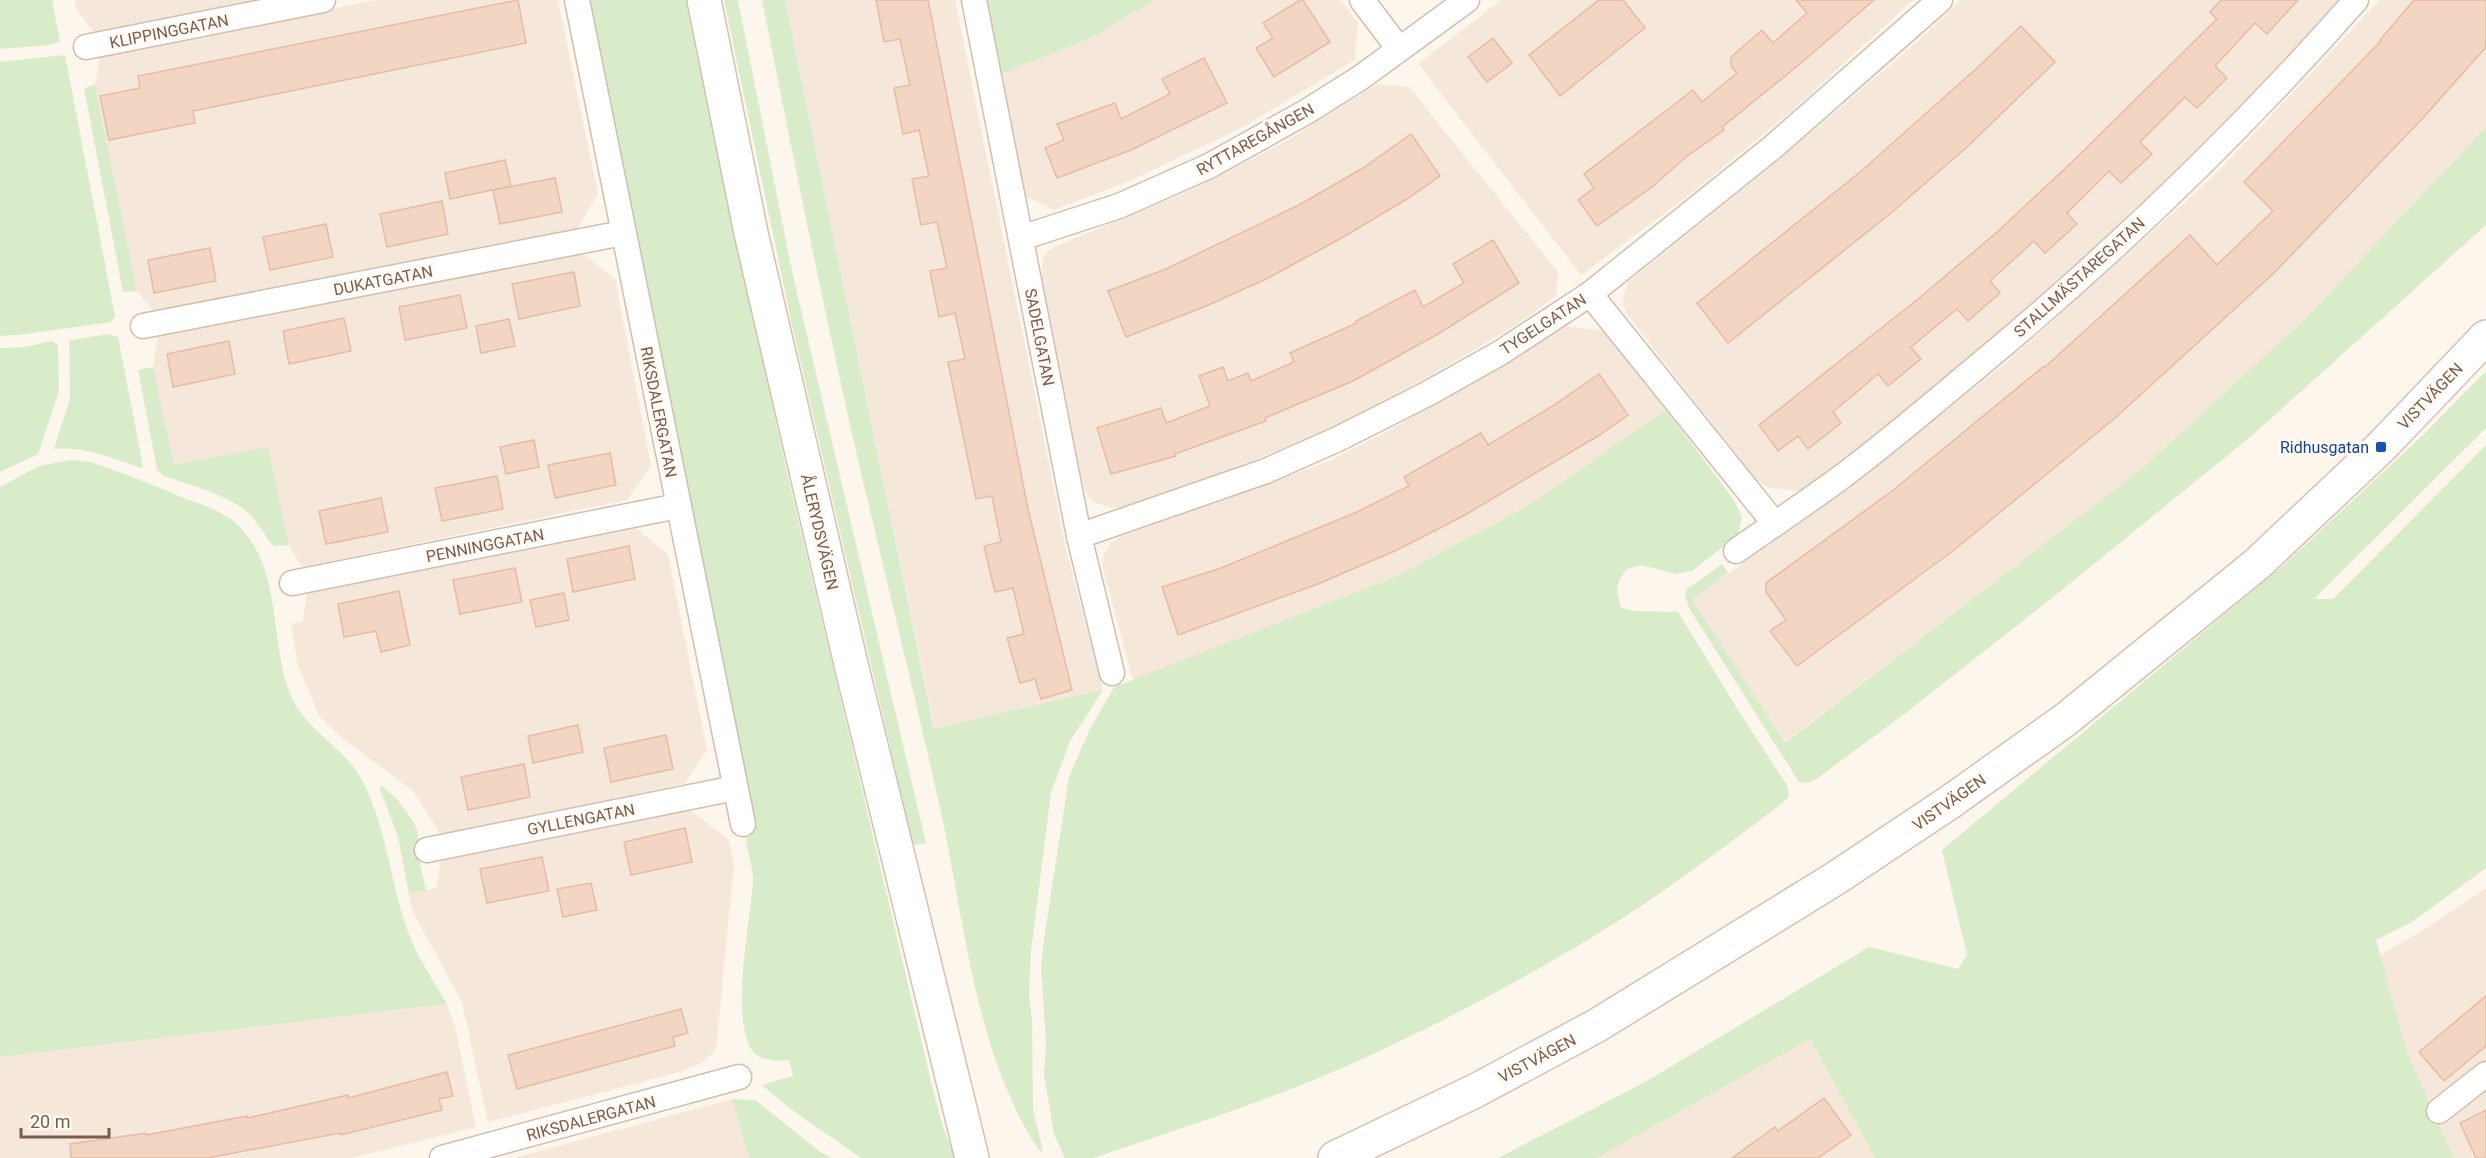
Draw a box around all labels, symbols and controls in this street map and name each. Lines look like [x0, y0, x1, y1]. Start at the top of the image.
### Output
street label: KLIPPINGGATAN [108, 11, 230, 52]
street label: RYTTAREGÅNGEN [1193, 98, 1317, 180]
street label: STALLMÄSTAREGATAN [2010, 214, 2149, 341]
street label: DUKATGATAN [332, 262, 434, 299]
street label: SADELGATAN [1021, 287, 1058, 387]
street label: TYGELGATAN [1497, 290, 1590, 359]
street label: RIKSDALERGATAN [636, 345, 681, 479]
street label: VISTVÄGEN [2394, 359, 2467, 434]
place label: Ridhusgatan [2280, 438, 2369, 457]
marker: Ridhusgatan [2374, 440, 2388, 454]
street label: ÅLERYDSVÄGEN [797, 472, 843, 592]
street label: PENNINGGATAN [424, 525, 546, 566]
street label: VISTVÄGEN [1909, 770, 1990, 835]
street label: GYLLENGATAN [526, 800, 637, 839]
street label: VISTVÄGEN [1495, 1030, 1579, 1087]
street label: RIKSDALERGATAN [524, 1092, 658, 1145]
scale bar [21, 1101, 110, 1139]
text: 20 m [30, 1111, 70, 1132]

